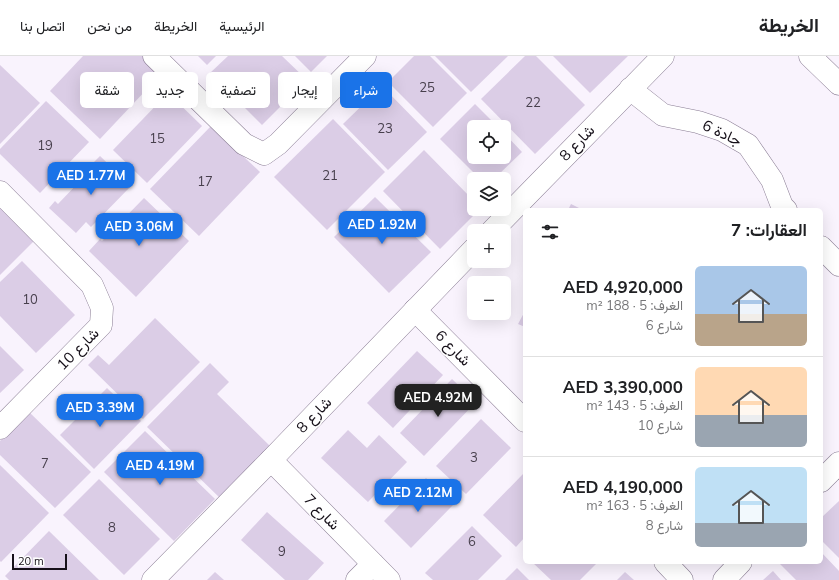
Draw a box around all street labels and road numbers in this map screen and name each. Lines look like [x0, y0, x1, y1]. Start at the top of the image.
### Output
street label: جادة 6 [700, 115, 745, 150]
street label: شارع 8 [555, 120, 600, 166]
street label: شارع 10 [53, 323, 104, 375]
street label: شارع 6 [430, 326, 475, 371]
street label: شارع 8 [292, 392, 337, 438]
street label: شارع 7 [299, 490, 344, 535]

